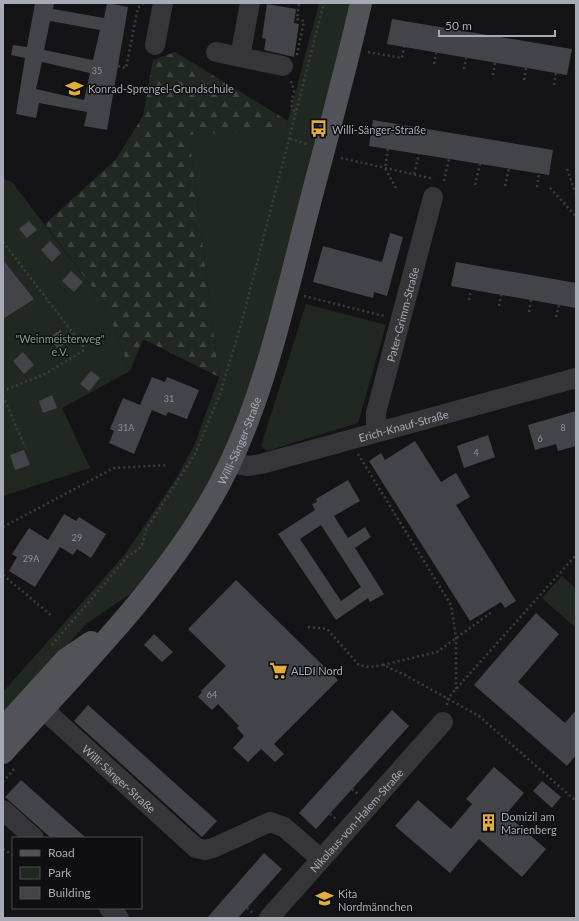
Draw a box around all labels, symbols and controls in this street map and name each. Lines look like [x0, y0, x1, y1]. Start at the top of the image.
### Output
scale bar [439, 12, 555, 38]
text: 50 m [445, 18, 472, 33]
house number: 35 [92, 65, 102, 76]
school or university icon: Konrad-Sprengel-Grundschule [65, 78, 85, 98]
place label: Konrad-Sprengel-Grundschule [88, 82, 234, 95]
bus stop icon: Willi-Sänger-Straße [309, 119, 329, 139]
place label: Willi-Sänger-Straße [332, 123, 426, 136]
street label: Pater-Grimm-Straße [383, 265, 421, 363]
park label: "Weinmeisterweg" e.V. [15, 332, 105, 358]
house number: 31 [164, 393, 174, 404]
street label: Willi-Sänger-Straße [214, 395, 263, 487]
street label: Erich-Knauf-Straße [357, 407, 450, 444]
house number: 31A [118, 422, 135, 433]
house number: 8 [560, 422, 566, 433]
house number: 6 [537, 433, 543, 444]
house number: 4 [473, 447, 479, 458]
house number: 29 [72, 532, 82, 543]
house number: 29A [23, 553, 40, 564]
supermarket icon: ALDI Nord [268, 660, 288, 680]
place label: ALDI Nord [291, 664, 343, 677]
house number: 64 [207, 689, 217, 700]
street label: Willi-Sänger-Straße [80, 742, 159, 815]
street label: Nikolaus-von-Halem-Straße [307, 765, 405, 875]
place label: Domizil am Marienberg [501, 810, 557, 836]
building icon: Domizil am Marienberg [478, 812, 498, 832]
legend [12, 837, 142, 909]
text: Road [48, 845, 75, 860]
text: Park [48, 865, 72, 880]
text: Building [48, 885, 91, 900]
place label: Kita Nordmännchen [338, 887, 413, 913]
school or university icon: Kita Nordmännchen [315, 889, 335, 909]

